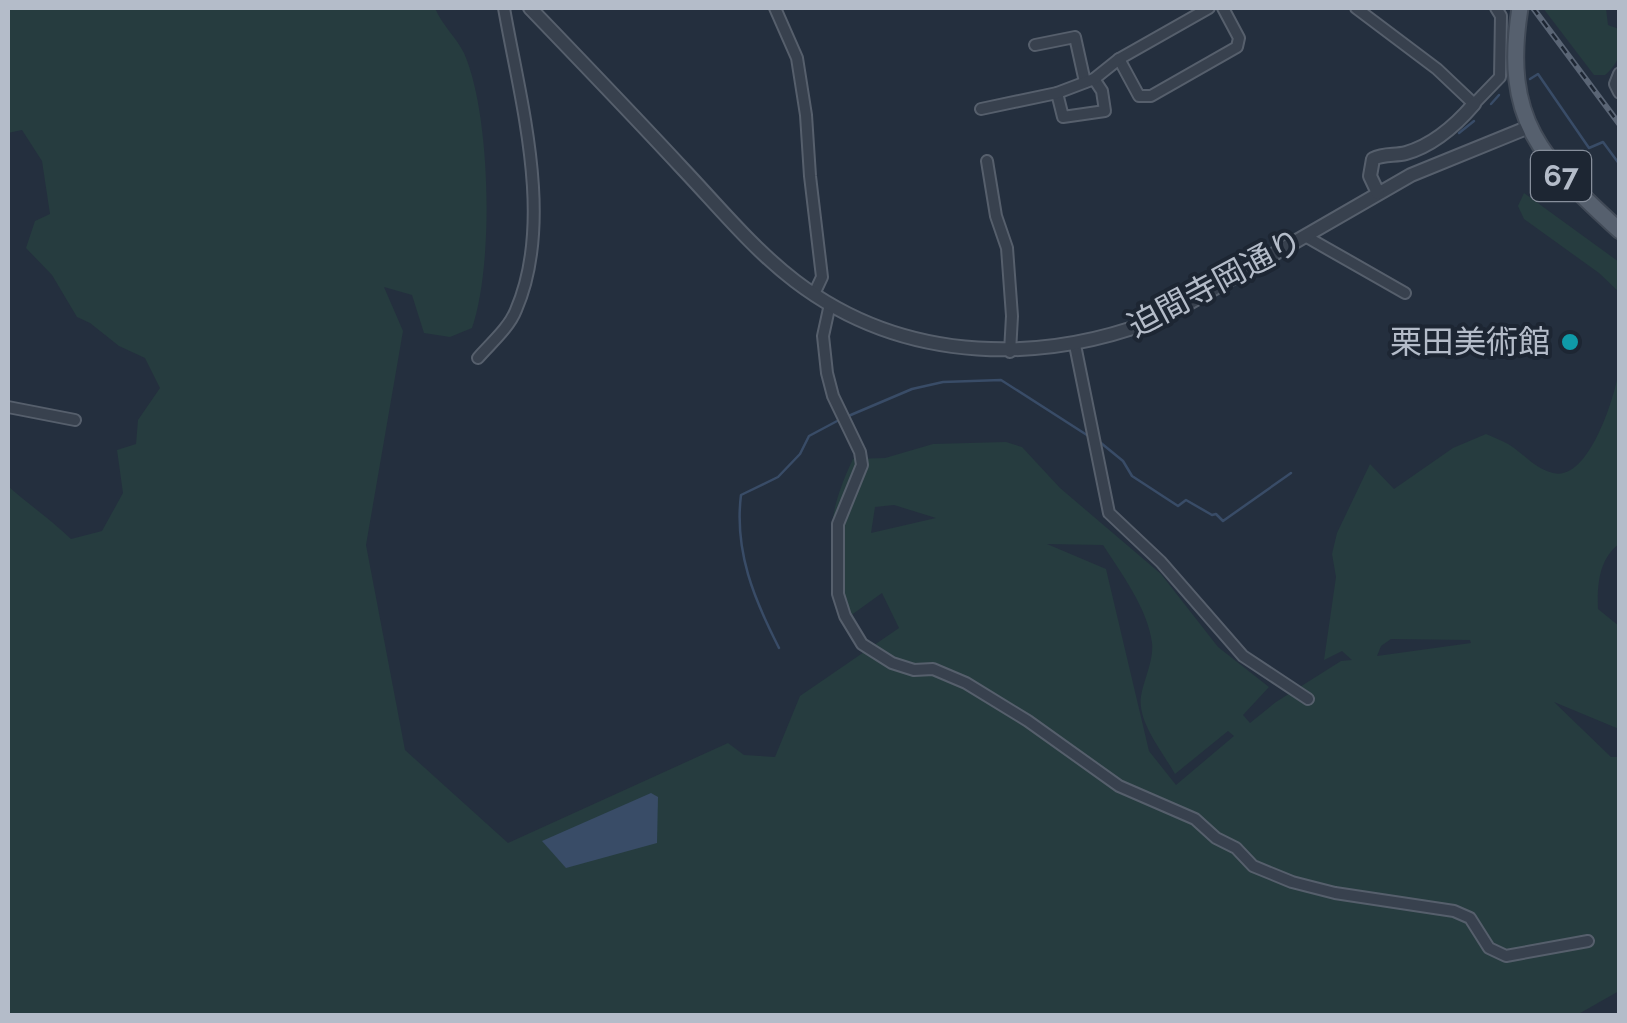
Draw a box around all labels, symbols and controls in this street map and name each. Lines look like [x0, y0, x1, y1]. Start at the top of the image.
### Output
road number: 67 [1531, 151, 1591, 201]
street label: 迫間寺岡通り [1121, 221, 1308, 344]
place label: 栗田美術館 [1390, 323, 1550, 360]
marker: 栗田美術館 [1559, 331, 1581, 353]

